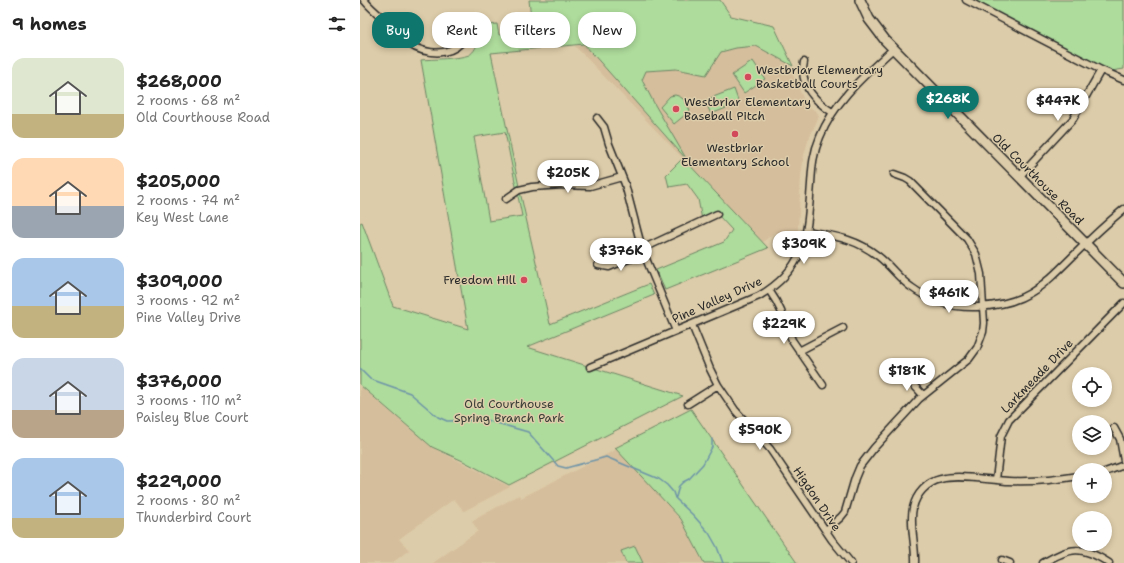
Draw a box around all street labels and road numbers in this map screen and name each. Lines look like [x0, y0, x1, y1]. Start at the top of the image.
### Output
street label: Old Courthouse Road [989, 130, 1088, 229]
street label: Pine Valley Drive [669, 273, 765, 327]
street label: Larkmeade Drive [997, 335, 1077, 417]
street label: Higdon Drive [789, 464, 845, 535]

